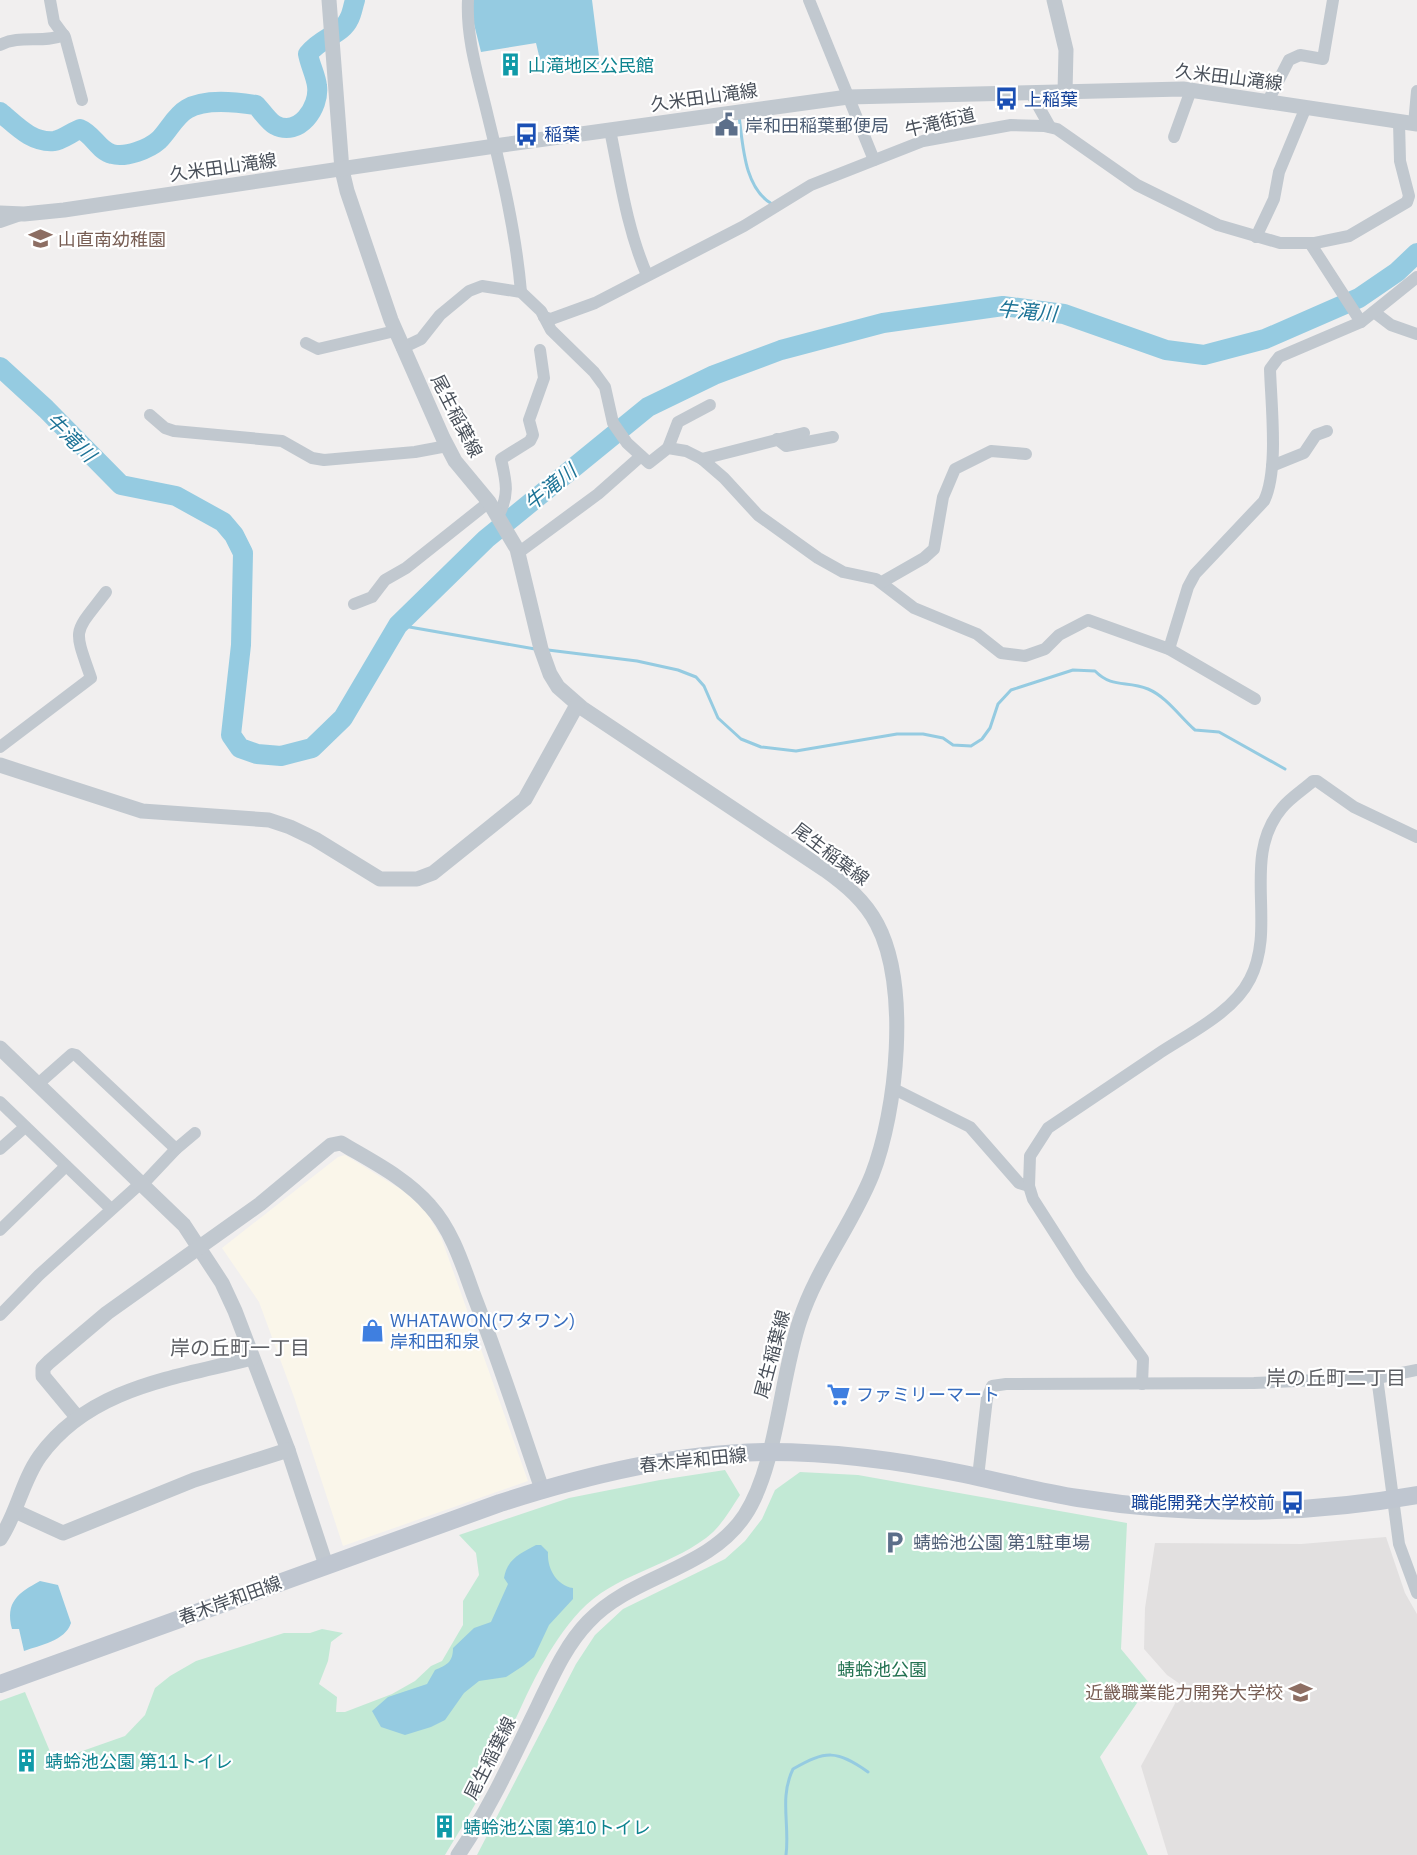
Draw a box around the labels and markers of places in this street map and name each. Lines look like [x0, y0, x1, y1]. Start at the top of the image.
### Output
building icon: 山滝地区公民館 [497, 52, 523, 78]
place label: 山滝地区公民館 [528, 54, 654, 77]
bus stop icon: 上稲葉 [993, 86, 1019, 112]
place label: 上稲葉 [1024, 88, 1078, 111]
public building icon: 岸和田稲葉郵便局 [714, 112, 740, 138]
place label: 岸和田稲葉郵便局 [745, 114, 889, 137]
bus stop icon: 稲葉 [513, 121, 539, 147]
place label: 稲葉 [544, 123, 580, 146]
school or university icon: 山直南幼稚園 [27, 226, 53, 252]
place label: 山直南幼稚園 [58, 228, 166, 251]
place label: WHATAWON(ワタワン) 岸和田和泉 [390, 1309, 575, 1353]
shop icon: WHATAWON(ワタワン) 岸和田和泉 [359, 1317, 385, 1343]
supermarket icon: ファミリーマート [825, 1381, 851, 1407]
place label: ファミリーマート [856, 1383, 1000, 1406]
bus stop icon: 職能開発大学校前 [1280, 1489, 1306, 1515]
place label: 職能開発大学校前 [1131, 1491, 1275, 1514]
parking icon: 蜻蛉池公園 第1駐車場 [882, 1529, 908, 1555]
place label: 蜻蛉池公園 第1駐車場 [913, 1531, 1090, 1554]
school or university icon: 近畿職業能力開発大学校 [1288, 1679, 1314, 1705]
place label: 近畿職業能力開発大学校 [1085, 1681, 1283, 1704]
building icon: 蜻蛉池公園 第11トイレ [14, 1748, 40, 1774]
place label: 蜻蛉池公園 第11トイレ [45, 1750, 233, 1773]
building icon: 蜻蛉池公園 第10トイレ [432, 1814, 458, 1840]
place label: 蜻蛉池公園 第10トイレ [463, 1816, 651, 1839]

